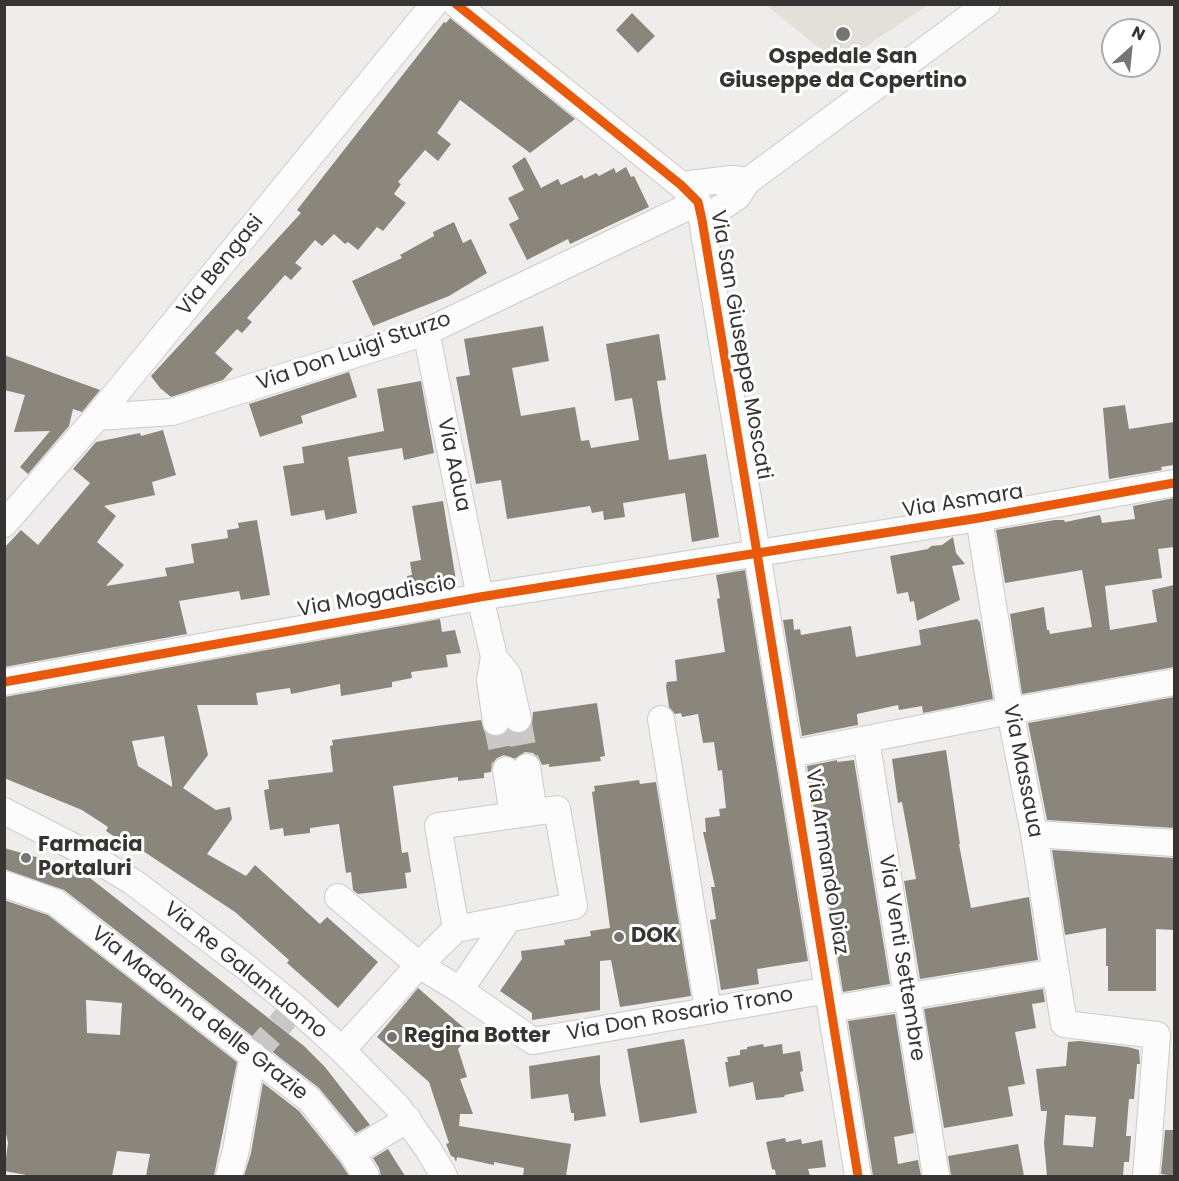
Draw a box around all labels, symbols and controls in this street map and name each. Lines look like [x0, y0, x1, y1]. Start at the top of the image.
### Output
north arrow [1101, 18, 1161, 78]
text: N [1128, 20, 1149, 46]
marker: Ospedale San Giuseppe da Copertino [834, 25, 852, 43]
place label: Ospedale San Giuseppe da Copertino [719, 45, 967, 95]
street label: Via San Giuseppe Moscati [704, 208, 776, 482]
street label: Via Bengasi [172, 210, 270, 322]
street label: Via Don Luigi Sturzo [254, 307, 454, 397]
street label: Via Adua [431, 416, 475, 514]
street label: Via Asmara [901, 480, 1025, 524]
street label: Via Mogadiscio [296, 571, 458, 623]
street label: Via Massaua [997, 702, 1047, 840]
street label: Via Armando Diaz [799, 767, 853, 957]
place label: Farmacia Portaluri [38, 833, 142, 883]
marker: Farmacia Portaluri [19, 851, 33, 865]
street label: Via Venti Settembre [872, 853, 930, 1063]
street label: Via Re Galantuomo [158, 897, 332, 1045]
street label: Via Madonna delle Grazie [86, 922, 312, 1106]
place label: DOK [631, 924, 677, 950]
marker: DOK [612, 930, 626, 944]
street label: Via Don Rosario Trono [565, 983, 795, 1047]
place label: Regina Botter [404, 1024, 550, 1050]
marker: Regina Botter [385, 1030, 399, 1044]

